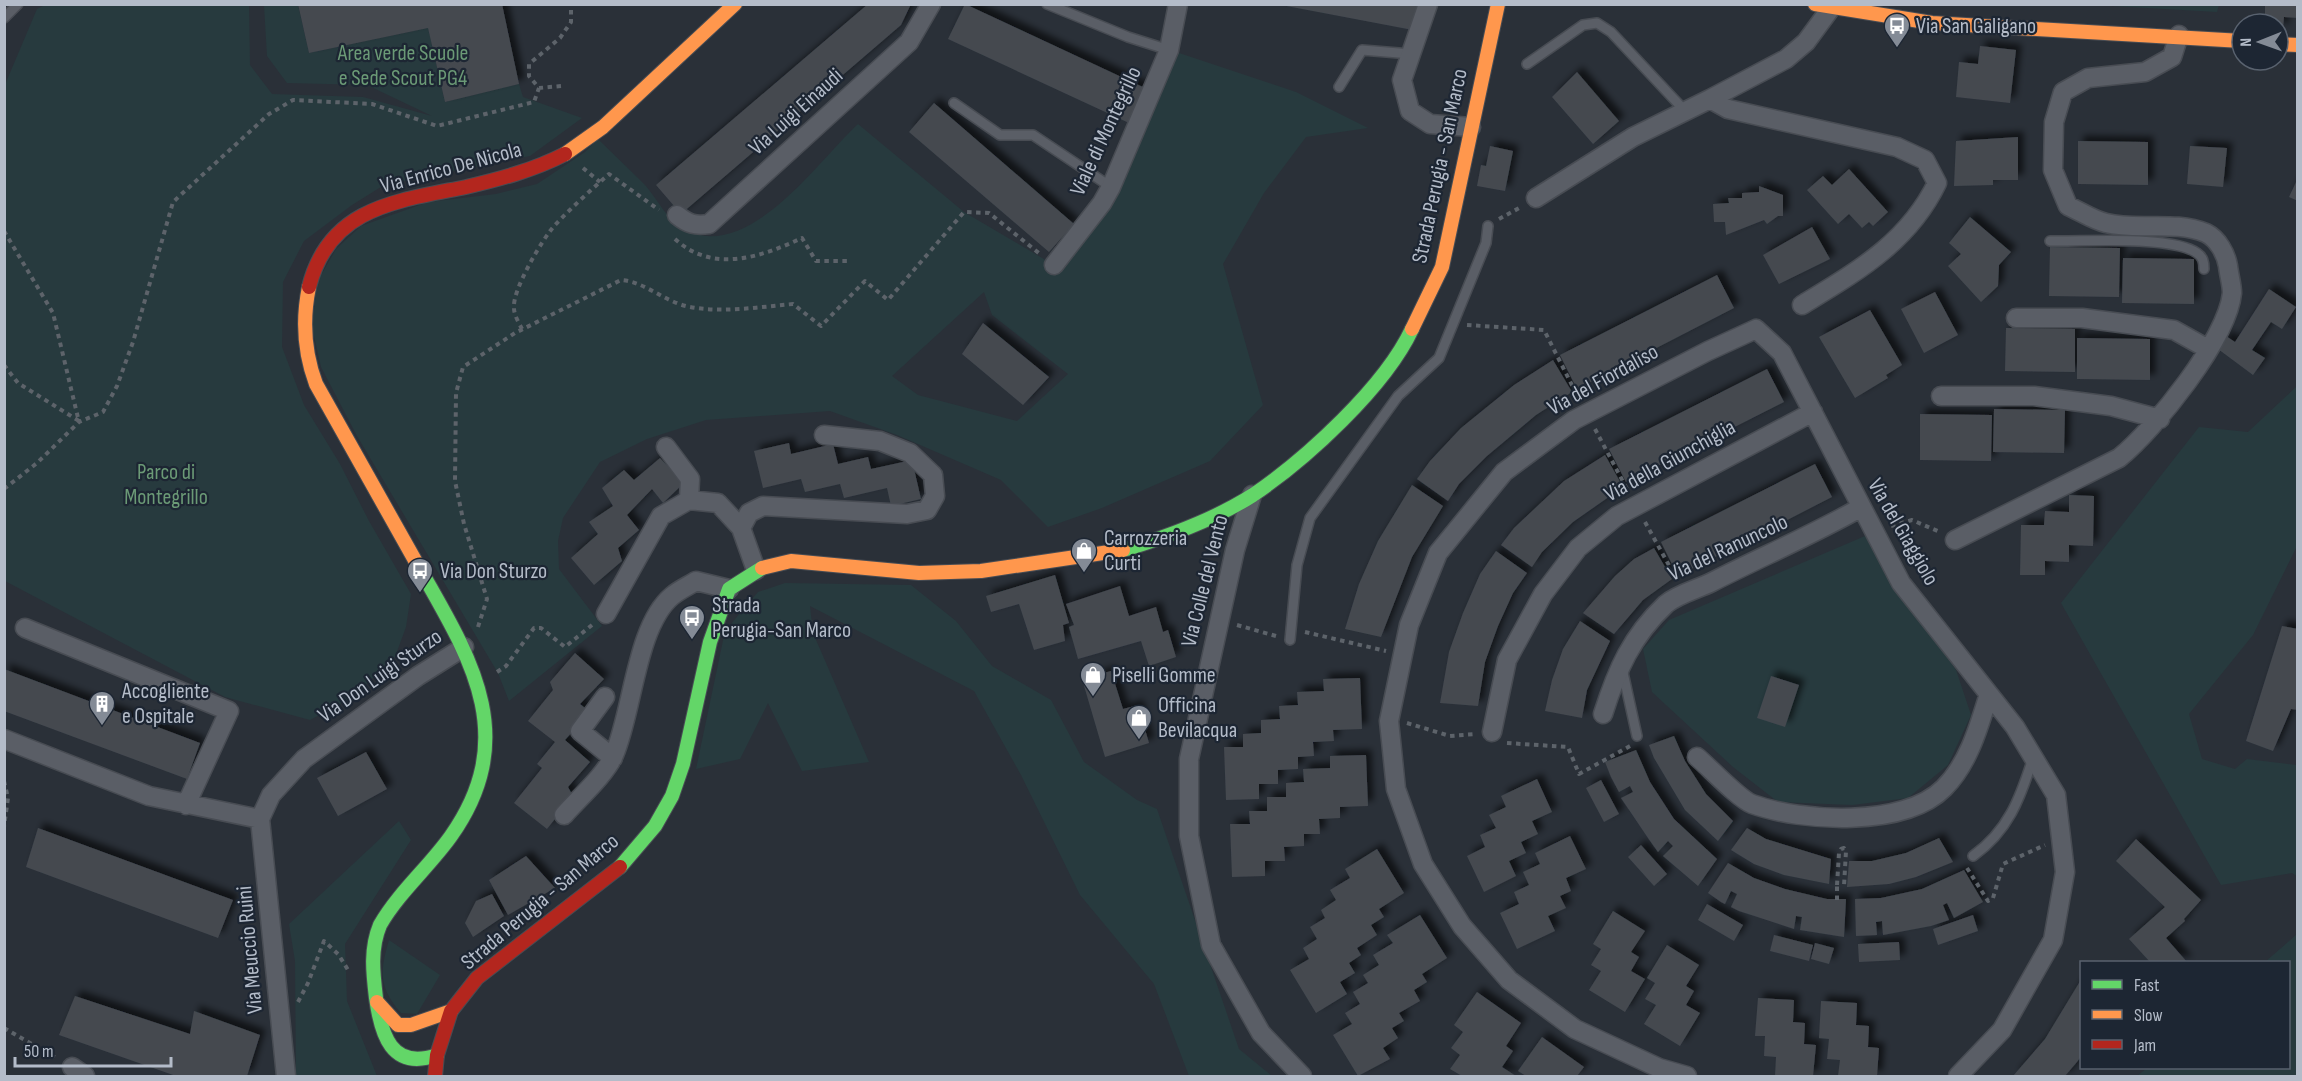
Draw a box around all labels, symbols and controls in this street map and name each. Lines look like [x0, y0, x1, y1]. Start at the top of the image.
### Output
bus stop icon: Via San Galigano [1882, 11, 1912, 49]
north arrow [2230, 12, 2290, 72]
place label: Via San Galigano [1916, 13, 2036, 40]
text: N [2237, 38, 2256, 47]
park label: Area verde Scuole e Sede Scout PG4 [337, 40, 468, 92]
street label: Viale di Montegrillo [1064, 62, 1148, 200]
street label: Via Luigi Einaudi [743, 63, 849, 161]
street label: Strada Perugia - San Marco [1406, 66, 1474, 266]
street label: Via Enrico De Nicola [377, 136, 525, 200]
street label: Via del Fiordaliso [1543, 338, 1663, 422]
street label: Via della Giunchiglia [1600, 414, 1740, 508]
park label: Parco di Montegrillo [124, 459, 208, 511]
street label: Via del Giaggiolo [1862, 474, 1944, 590]
street label: Via del Ranuncolo [1664, 509, 1792, 587]
street label: Via Colle del Vento [1176, 512, 1234, 650]
place label: Carrozzeria Curti [1104, 525, 1187, 577]
shop icon: Carrozzeria Curti [1069, 536, 1099, 574]
bus stop icon: Via Don Sturzo [405, 556, 435, 594]
place label: Via Don Sturzo [440, 558, 547, 585]
place label: Strada Perugia-San Marco [712, 592, 851, 644]
bus stop icon: Strada Perugia-San Marco [677, 603, 707, 641]
street label: Via Don Luigi Sturzo [313, 623, 447, 729]
shop icon: Piselli Gomme [1078, 660, 1108, 698]
place label: Piselli Gomme [1112, 662, 1216, 689]
place label: Accogliente e Ospitale [121, 678, 209, 730]
building icon: Accogliente e Ospitale [87, 689, 117, 727]
place label: Officina Bevilacqua [1158, 692, 1237, 744]
shop icon: Officina Bevilacqua [1124, 703, 1154, 741]
street label: Strada Perugia - San Marco [456, 828, 624, 976]
street label: Via Meuccio Ruini [231, 885, 269, 1015]
legend [2080, 961, 2290, 1069]
text: Fast [2134, 975, 2160, 996]
text: Slow [2134, 1005, 2163, 1026]
scale bar [15, 1030, 171, 1068]
text: Jam [2133, 1035, 2156, 1056]
text: 50 m [24, 1041, 54, 1062]

